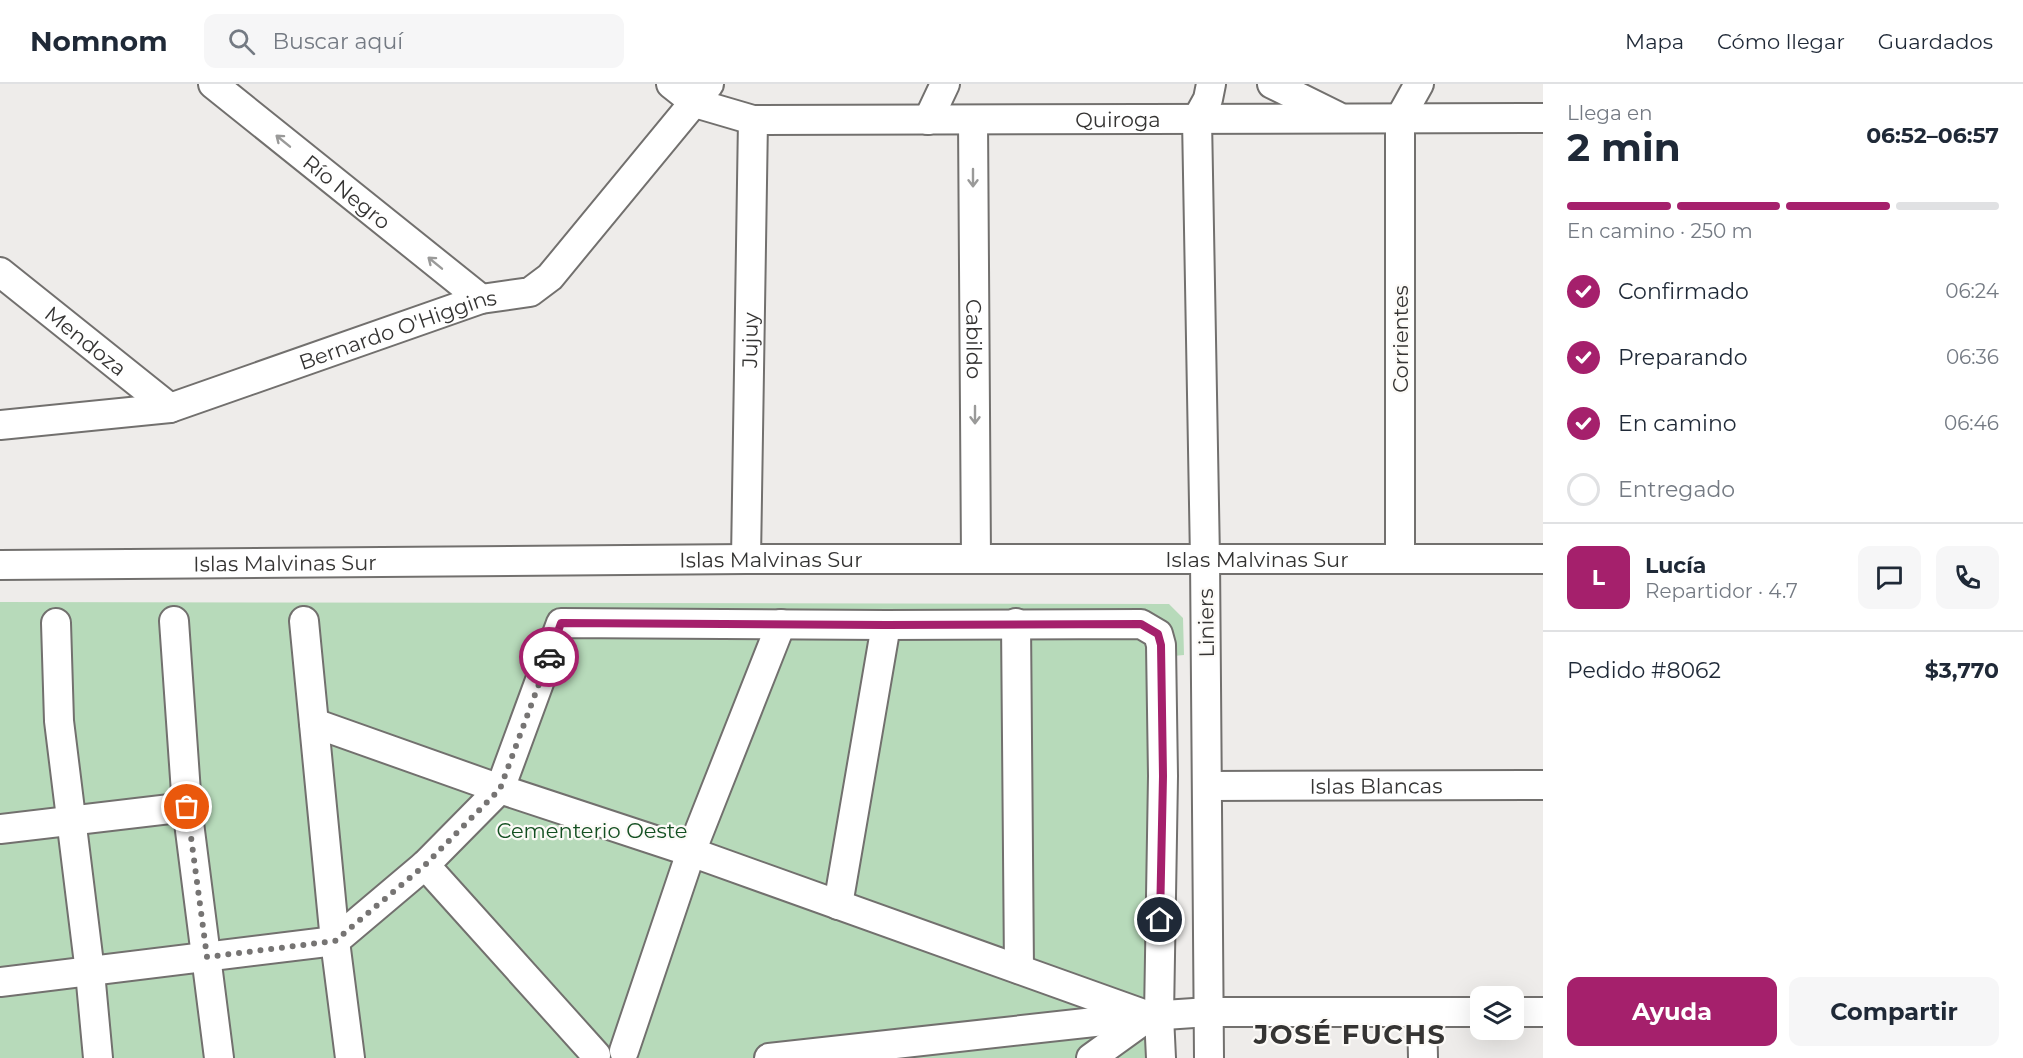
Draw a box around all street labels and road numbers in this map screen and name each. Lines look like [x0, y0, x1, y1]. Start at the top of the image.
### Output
street label: Quiroga [1075, 106, 1161, 132]
street label: Río Negro [298, 149, 396, 234]
street label: Bernardo O'Higgins [295, 284, 498, 374]
street label: Corrientes [1388, 285, 1413, 393]
street label: Cabildo [962, 299, 987, 379]
street label: Mendoza [40, 301, 132, 381]
street label: Jujuy [737, 311, 762, 369]
street label: Islas Malvinas Sur [679, 546, 863, 572]
street label: Islas Malvinas Sur [1165, 547, 1349, 572]
street label: Islas Malvinas Sur [193, 549, 377, 576]
street label: Liniers [1193, 588, 1219, 658]
street label: Islas Blancas [1309, 773, 1443, 798]

